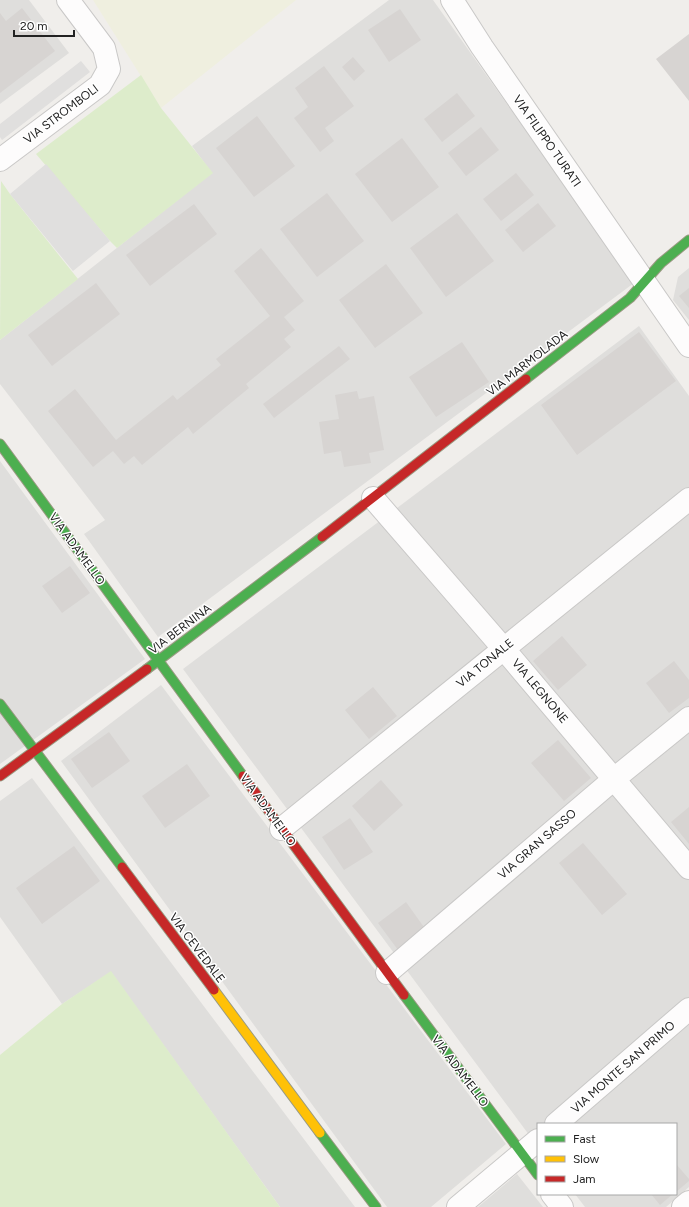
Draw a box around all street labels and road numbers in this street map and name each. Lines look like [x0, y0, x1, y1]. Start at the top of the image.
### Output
street label: VIA STROMBOLI [21, 81, 101, 147]
street label: VIA FILIPPO TURATI [510, 93, 584, 189]
street label: VIA MARMOLADA [484, 327, 570, 399]
street label: VIA ADAMELLO [46, 510, 108, 588]
street label: VIA BERNINA [146, 601, 214, 657]
street label: VIA TONALE [454, 636, 516, 690]
street label: VIA LEGNONE [509, 656, 571, 726]
street label: VIA ADAMELLO [237, 771, 299, 849]
street label: VIA GRAN SASSO [495, 806, 579, 882]
street label: VIA CEVEDALE [166, 910, 228, 986]
street label: VIA MONTE SAN PRIMO [568, 1018, 678, 1116]
street label: VIA ADAMELLO [429, 1032, 491, 1110]

